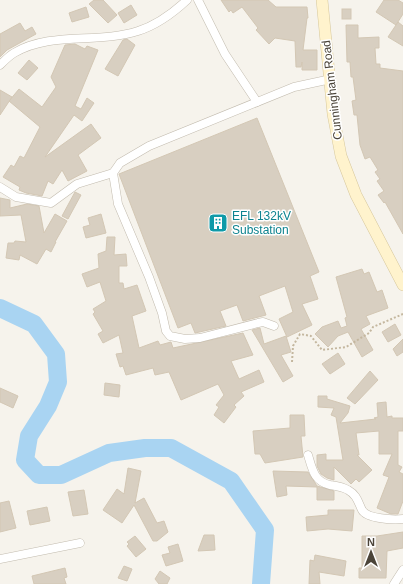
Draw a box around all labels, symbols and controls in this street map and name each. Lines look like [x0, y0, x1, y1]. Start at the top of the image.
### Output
street label: Cunningham Road [319, 39, 345, 141]
place label: EFL 132kV Substation [232, 209, 291, 237]
building icon: EFL 132kV Substation [207, 212, 229, 234]
north arrow [351, 532, 391, 572]
text: N [367, 536, 375, 548]

